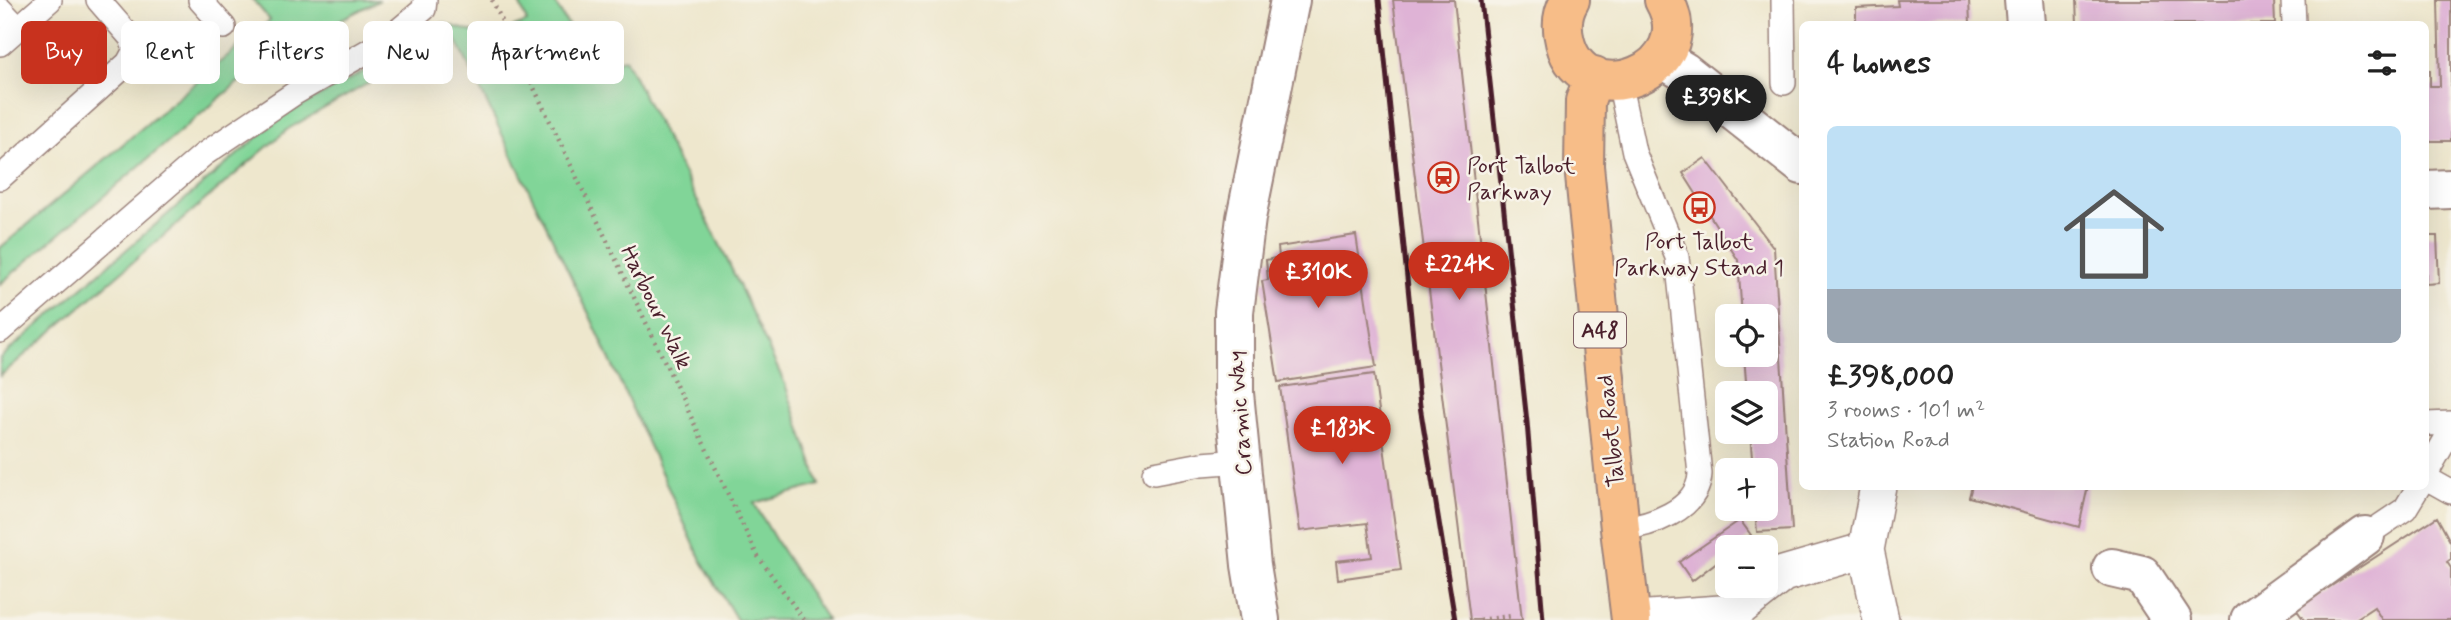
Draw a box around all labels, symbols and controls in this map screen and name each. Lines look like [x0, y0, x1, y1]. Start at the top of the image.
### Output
chip: Buy [21, 21, 107, 84]
chip: Rent [121, 21, 220, 84]
chip: Filters [234, 21, 349, 84]
chip: New [363, 21, 453, 84]
chip: Apartment [467, 21, 624, 84]
text: 4 homes [1827, 44, 1931, 83]
icon: filters [2363, 44, 2401, 82]
pin: £398K [1667, 76, 1765, 135]
text: £398K [1682, 83, 1750, 113]
place label: Port Talbot Parkway [1467, 152, 1576, 208]
station icon: Port Talbot Parkway [1427, 161, 1461, 195]
icon: home [2051, 171, 2177, 297]
bus stop icon: Port Talbot Parkway Stand 1 [1682, 190, 1716, 224]
place label: Port Talbot Parkway Stand 1 [1614, 228, 1784, 284]
street label: Harbour Walk [612, 241, 698, 375]
pin: £224K [1410, 243, 1508, 302]
pin: £310K [1269, 250, 1367, 310]
text: £224K [1424, 250, 1494, 280]
text: £310K [1285, 258, 1351, 288]
map controls [1715, 304, 1778, 598]
button: locate [1715, 304, 1778, 367]
road number: A48 [1574, 312, 1626, 348]
street label: Cramic Way [1222, 349, 1260, 476]
text: £398,000 [1827, 357, 1954, 396]
street label: Talbot Road [1591, 373, 1633, 489]
button: layers [1715, 381, 1778, 444]
text: 3 rooms · 101 m² [1827, 396, 1985, 426]
pin: £183K [1293, 406, 1391, 466]
text: £183K [1310, 414, 1374, 444]
text: Station Road [1827, 426, 1950, 456]
button: + [1715, 458, 1778, 521]
button: − [1715, 535, 1778, 598]

